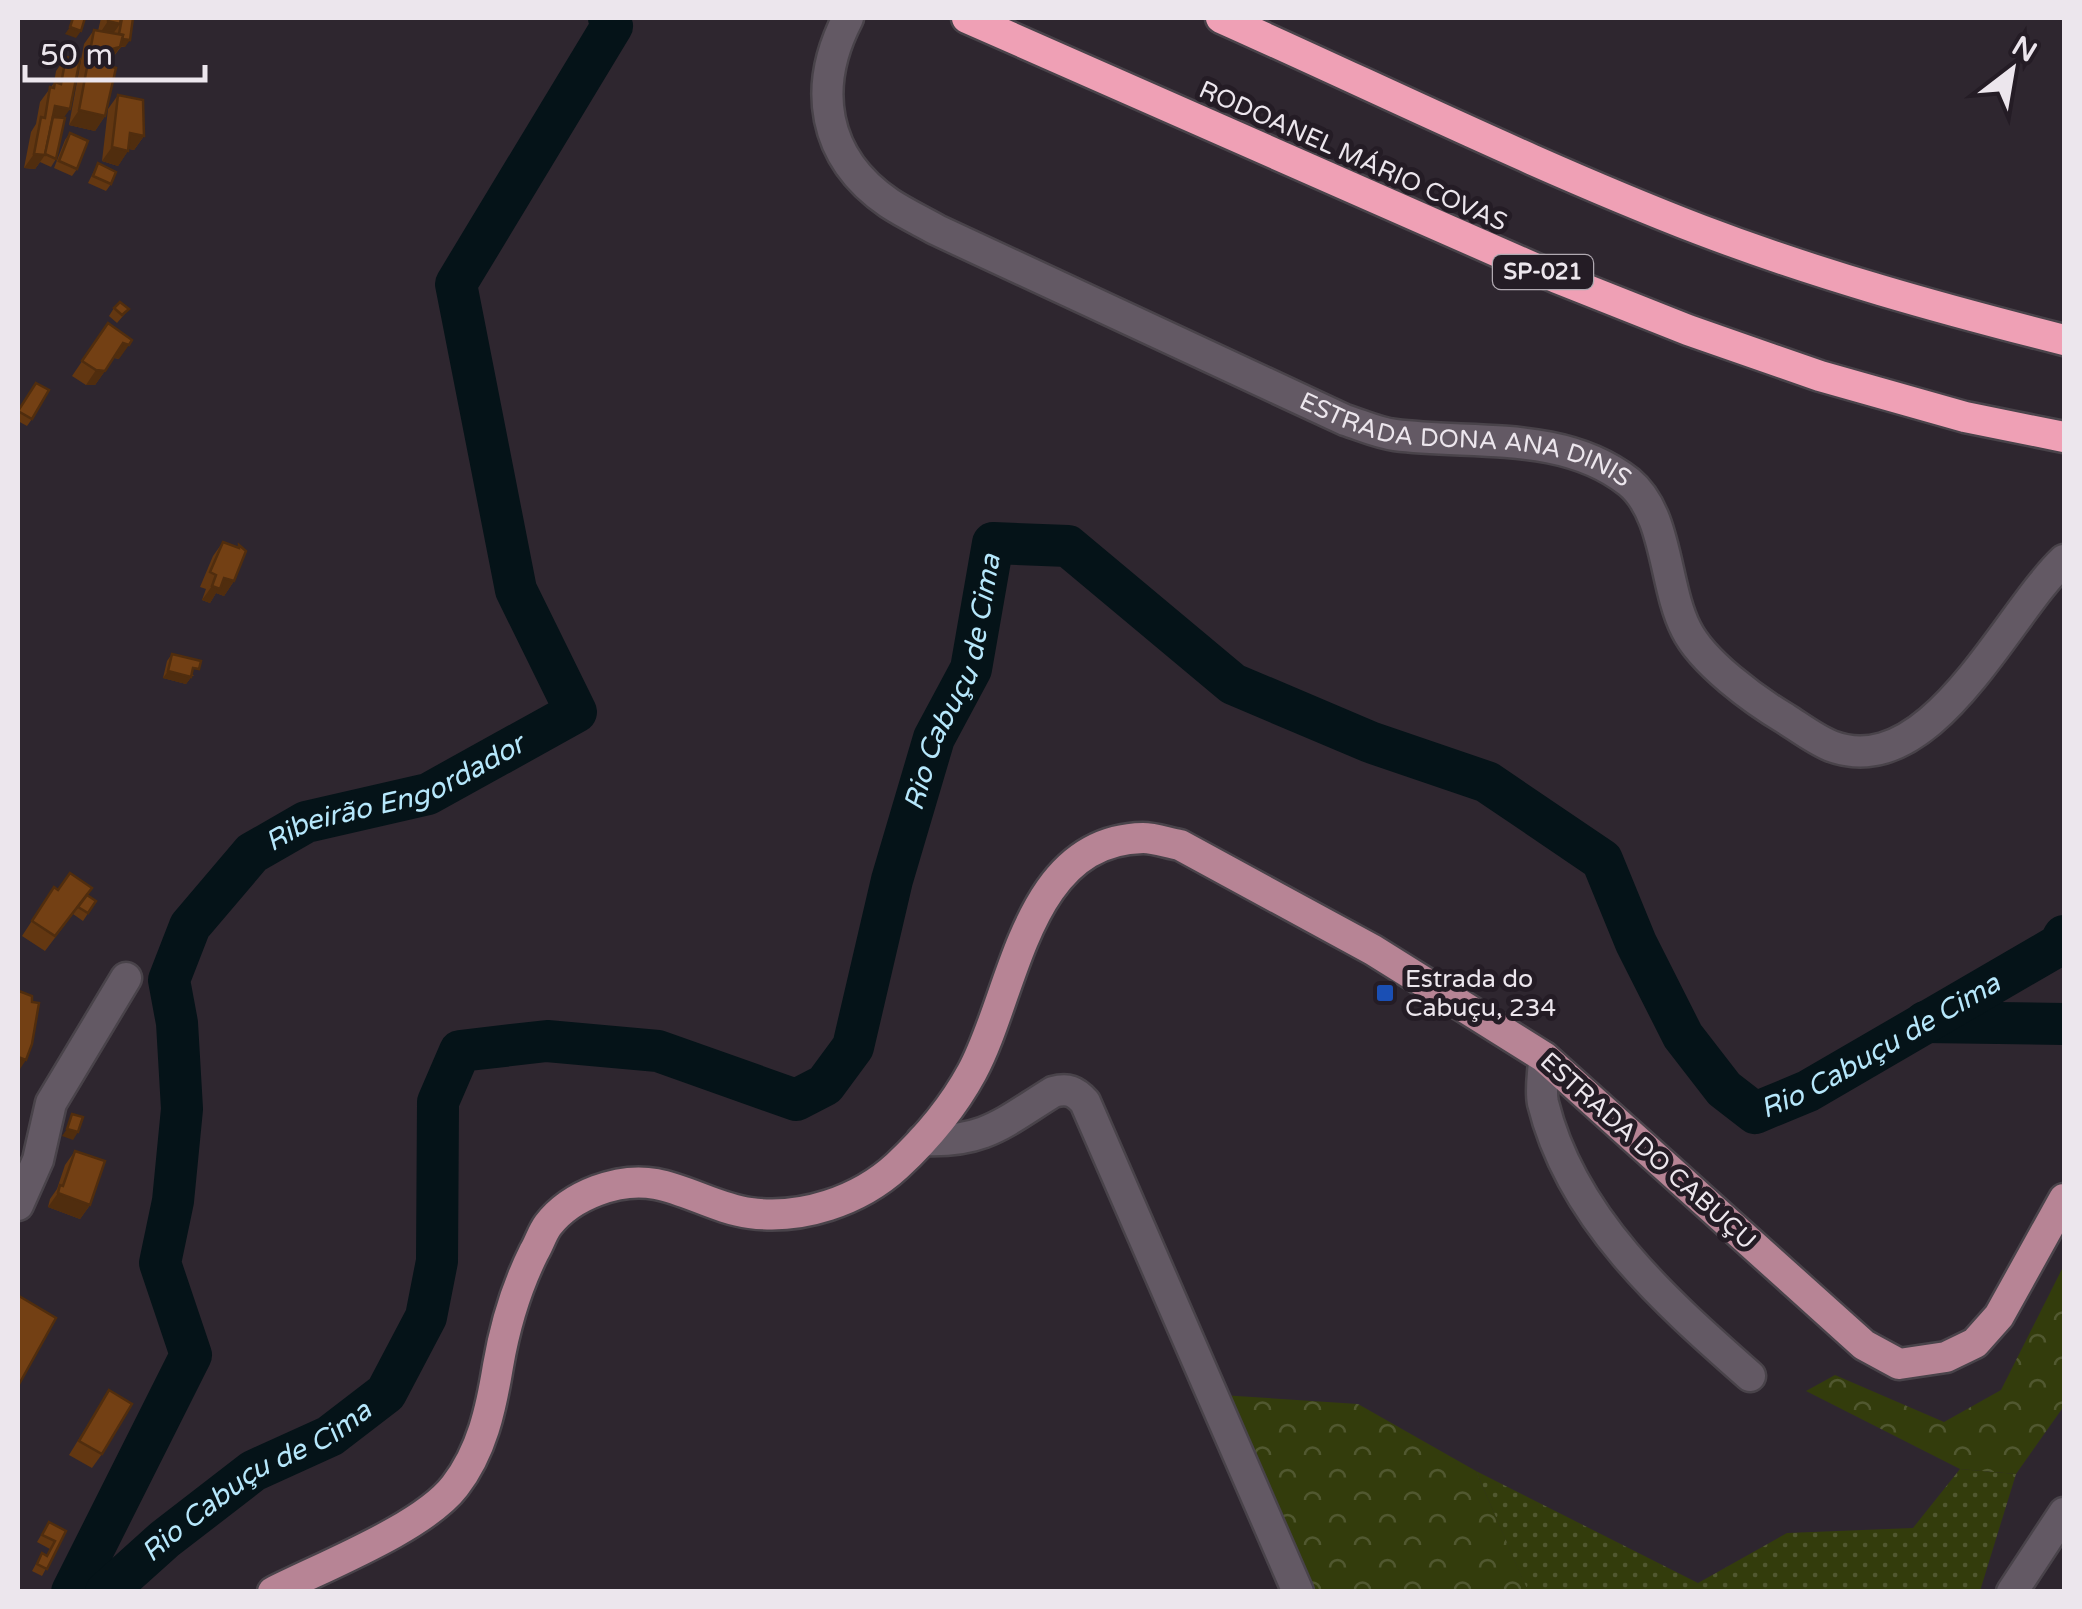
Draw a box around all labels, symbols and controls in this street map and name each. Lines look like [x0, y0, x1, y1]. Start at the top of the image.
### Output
scale bar [25, 20, 205, 82]
north arrow [1962, 20, 2062, 120]
text: N [2006, 29, 2043, 70]
text: 50 m [40, 37, 113, 74]
street label: RODOANEL MÁRIO COVAS [1194, 74, 1512, 238]
road number: SP-021 [1493, 255, 1593, 289]
street label: ESTRADA DONA ANA DINIS [1295, 386, 1637, 494]
water label: Rio Cabuçu de Cima [897, 550, 1008, 814]
water label: Ribeirão Engordador [259, 726, 533, 859]
place label: Estrada do Cabuçu, 234 [1405, 964, 1556, 1023]
water label: Rio Cabuçu de Cima [1755, 965, 2007, 1126]
marker: Estrada do Cabuçu, 234 [1374, 982, 1396, 1004]
street label: ESTRADA DO CABUÇU [1534, 1046, 1762, 1256]
water label: Rio Cabuçu de Cima [134, 1393, 379, 1569]

